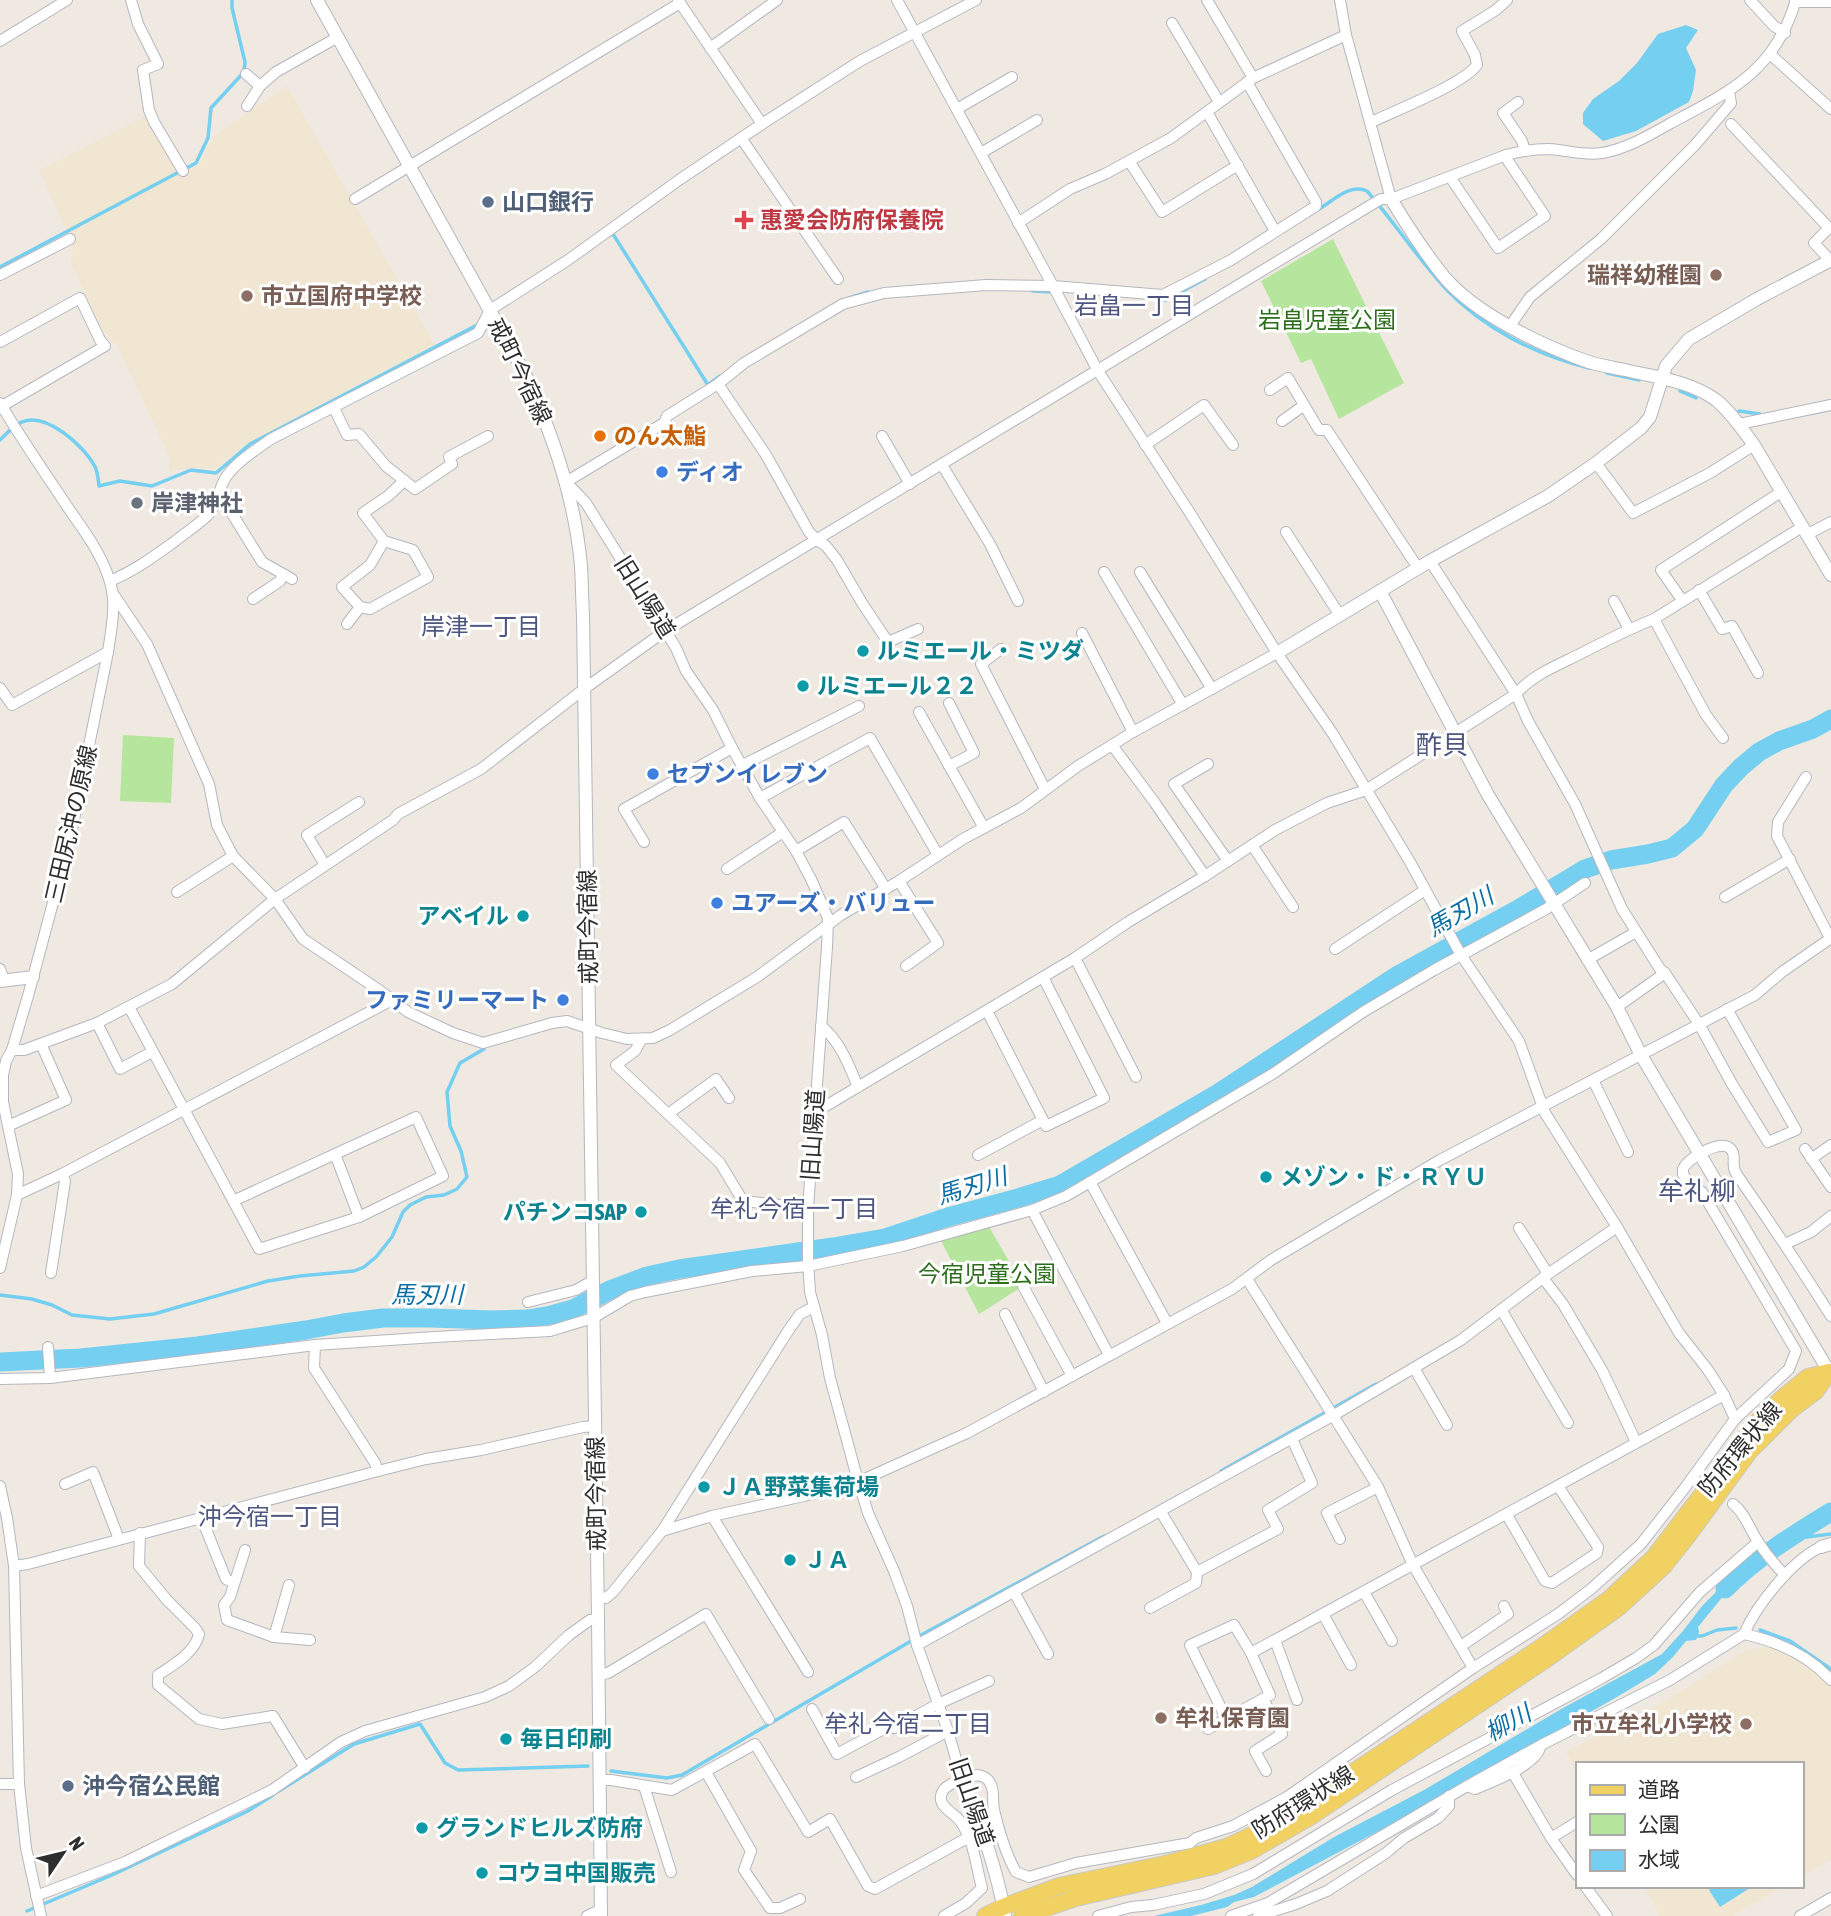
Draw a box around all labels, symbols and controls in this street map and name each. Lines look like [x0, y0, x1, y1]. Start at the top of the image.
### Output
place label: 山口銀行 [502, 189, 594, 215]
marker: 山口銀行 [480, 194, 496, 210]
place label: 惠愛会防府保養院 [760, 207, 944, 233]
marker: 惠愛会防府保養院 [734, 210, 754, 230]
place label: 瑞祥幼稚園 [1587, 262, 1702, 288]
marker: 瑞祥幼稚園 [1708, 267, 1724, 283]
place label: 市立国府中学校 [261, 283, 422, 309]
marker: 市立国府中学校 [239, 288, 255, 304]
district label: 岩畠一丁目 [1074, 292, 1194, 319]
park label: 岩畠児童公園 [1258, 307, 1396, 333]
street label: 戒町今宿線 [483, 314, 557, 428]
place label: のん太鮨 [614, 423, 706, 449]
marker: のん太鮨 [592, 428, 608, 444]
place label: ディオ [676, 459, 743, 485]
marker: ディオ [654, 464, 670, 480]
place label: 岸津神社 [151, 490, 243, 516]
marker: 岸津神社 [129, 495, 145, 511]
street label: 旧山陽道 [610, 551, 680, 643]
district label: 岸津一丁目 [421, 613, 541, 640]
place label: ルミエール・ミツダ [877, 638, 1084, 664]
marker: ルミエール・ミツダ [855, 643, 871, 659]
place label: ルミエール２２ [817, 673, 978, 699]
marker: ルミエール２２ [795, 678, 811, 694]
district label: 酢貝 [1416, 730, 1468, 760]
street label: 三田尻沖の原線 [40, 743, 102, 905]
place label: セブンイレブン [667, 761, 828, 787]
marker: セブンイレブン [645, 766, 661, 782]
street label: 戒町今宿線 [574, 869, 602, 985]
water label: 馬刃川 [1422, 880, 1500, 941]
place label: ユアーズ・バリュー [731, 890, 935, 916]
marker: ユアーズ・バリュー [709, 895, 725, 911]
place label: アベイル [417, 903, 509, 929]
marker: アベイル [515, 908, 531, 924]
place label: ファミリーマート [365, 987, 549, 1013]
marker: ファミリーマート [555, 992, 571, 1008]
street label: 旧山陽道 [797, 1088, 829, 1182]
water label: 馬刃川 [933, 1161, 1013, 1209]
place label: メゾン・ド・ＲＹＵ [1280, 1164, 1487, 1190]
marker: メゾン・ド・ＲＹＵ [1258, 1169, 1274, 1185]
district label: 牟礼柳 [1658, 1176, 1736, 1206]
district label: 牟礼今宿一丁目 [710, 1195, 878, 1222]
place label: パチンコSAP [503, 1199, 627, 1225]
marker: パチンコSAP [633, 1204, 649, 1220]
park label: 今宿児童公園 [918, 1261, 1056, 1287]
water label: 馬刃川 [391, 1281, 466, 1308]
street label: 防府環状線 [1693, 1397, 1787, 1501]
street label: 戒町今宿線 [582, 1436, 610, 1552]
place label: ＪＡ野菜集荷場 [718, 1474, 879, 1500]
marker: ＪＡ野菜集荷場 [696, 1479, 712, 1495]
district label: 沖今宿一丁目 [198, 1503, 342, 1530]
place label: ＪＡ [804, 1547, 850, 1573]
marker: ＪＡ [782, 1552, 798, 1568]
water label: 柳川 [1480, 1698, 1538, 1746]
place label: 牟礼保育園 [1175, 1705, 1290, 1731]
district label: 牟礼今宿二丁目 [824, 1710, 992, 1737]
marker: 牟礼保育園 [1153, 1710, 1169, 1726]
place label: 市立牟礼小学校 [1571, 1711, 1732, 1737]
marker: 市立牟礼小学校 [1738, 1716, 1754, 1732]
place label: 毎日印刷 [520, 1726, 612, 1752]
marker: 毎日印刷 [498, 1731, 514, 1747]
street label: 旧山陽道 [945, 1754, 999, 1850]
street label: 防府環状線 [1247, 1761, 1359, 1843]
legend [1576, 1762, 1803, 1888]
place label: 沖今宿公民館 [82, 1773, 220, 1799]
text: 道路 [1638, 1777, 1680, 1801]
marker: 沖今宿公民館 [60, 1778, 76, 1794]
text: 公園 [1638, 1812, 1680, 1836]
place label: グランドヒルズ防府 [436, 1815, 643, 1841]
north arrow [28, 1818, 98, 1888]
marker: グランドヒルズ防府 [414, 1820, 430, 1836]
text: N [65, 1832, 89, 1854]
text: 水域 [1638, 1847, 1680, 1871]
place label: コウヨ中国販売 [496, 1860, 656, 1886]
marker: コウヨ中国販売 [474, 1865, 490, 1881]

